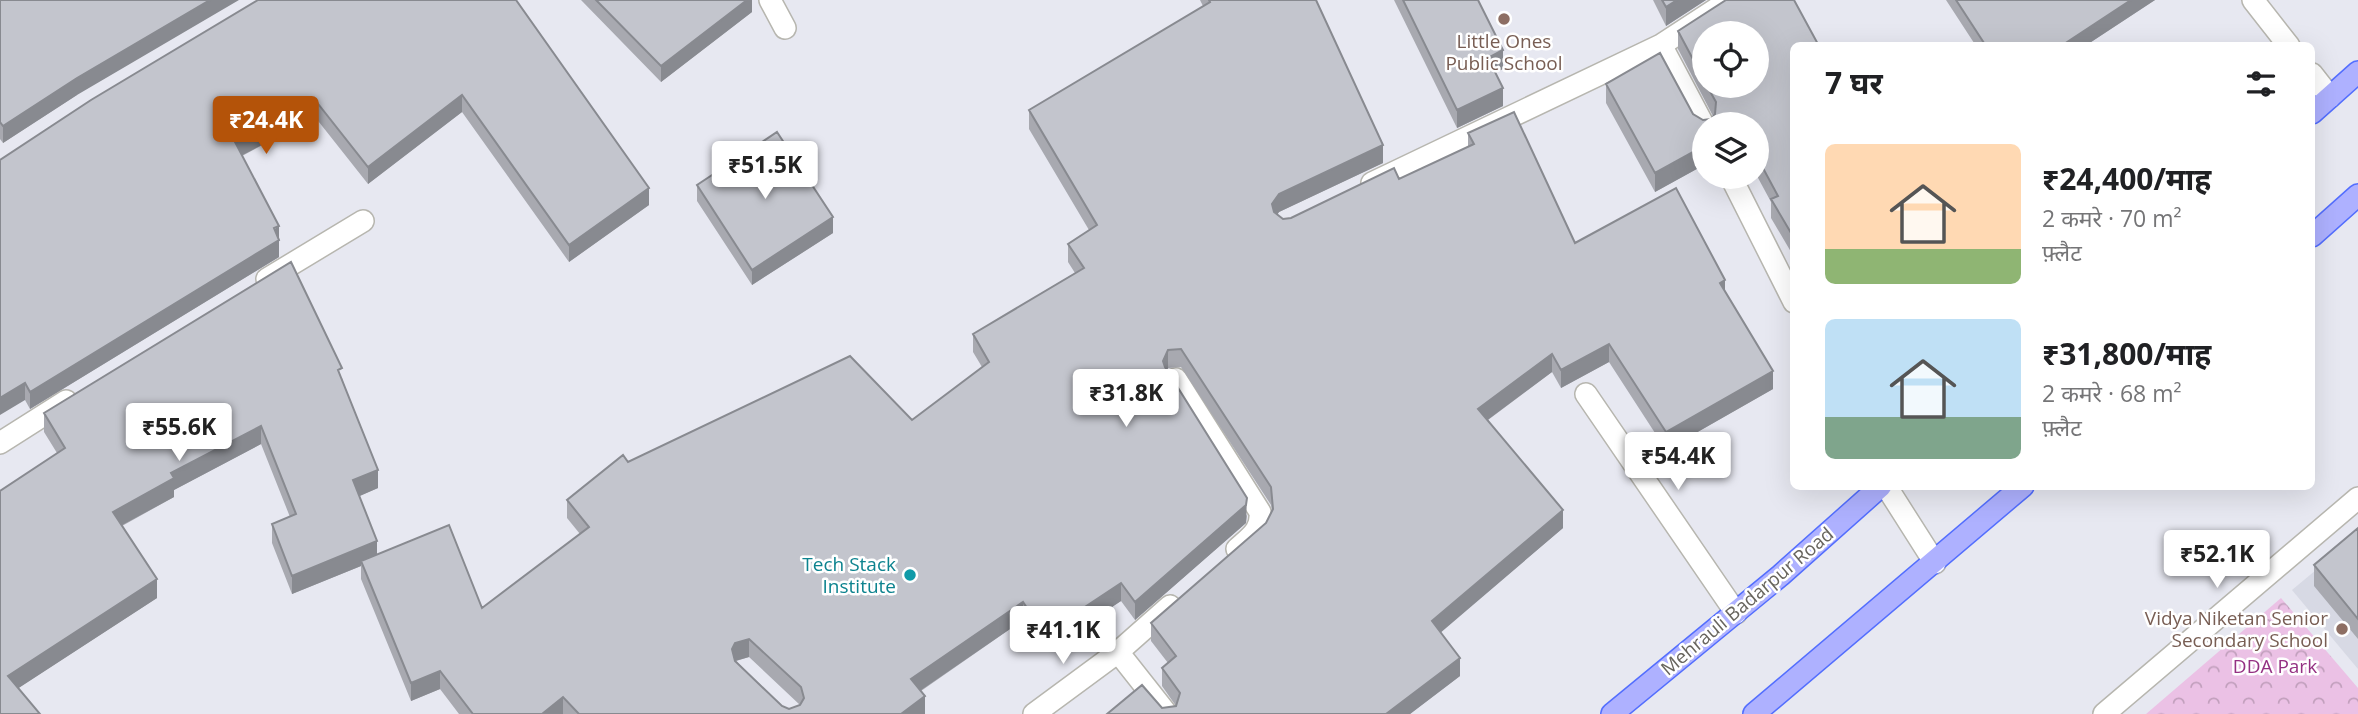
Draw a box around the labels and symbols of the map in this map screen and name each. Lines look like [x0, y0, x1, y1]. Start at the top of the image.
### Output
marker: Little Ones Public School [1496, 11, 1512, 27]
place label: Little Ones Public School [1445, 28, 1563, 76]
pin: ₹24.4K [209, 96, 323, 156]
pin: ₹51.5K [708, 142, 822, 201]
pin: ₹31.8K [1069, 370, 1183, 429]
pin: ₹55.6K [122, 404, 236, 463]
pin: ₹54.4K [1621, 433, 1735, 492]
street label: Mehrauli Badarpur Road [1655, 521, 1839, 681]
pin: ₹52.1K [2160, 530, 2274, 590]
place label: Tech Stack Institute [802, 551, 896, 599]
marker: Tech Stack Institute [902, 567, 918, 583]
place label: Vidya Niketan Senior Secondary School [2145, 605, 2328, 653]
pin: ₹41.1K [1006, 606, 1120, 666]
marker: Vidya Niketan Senior Secondary School [2334, 621, 2350, 637]
park label: DDA Park [2233, 653, 2317, 679]

